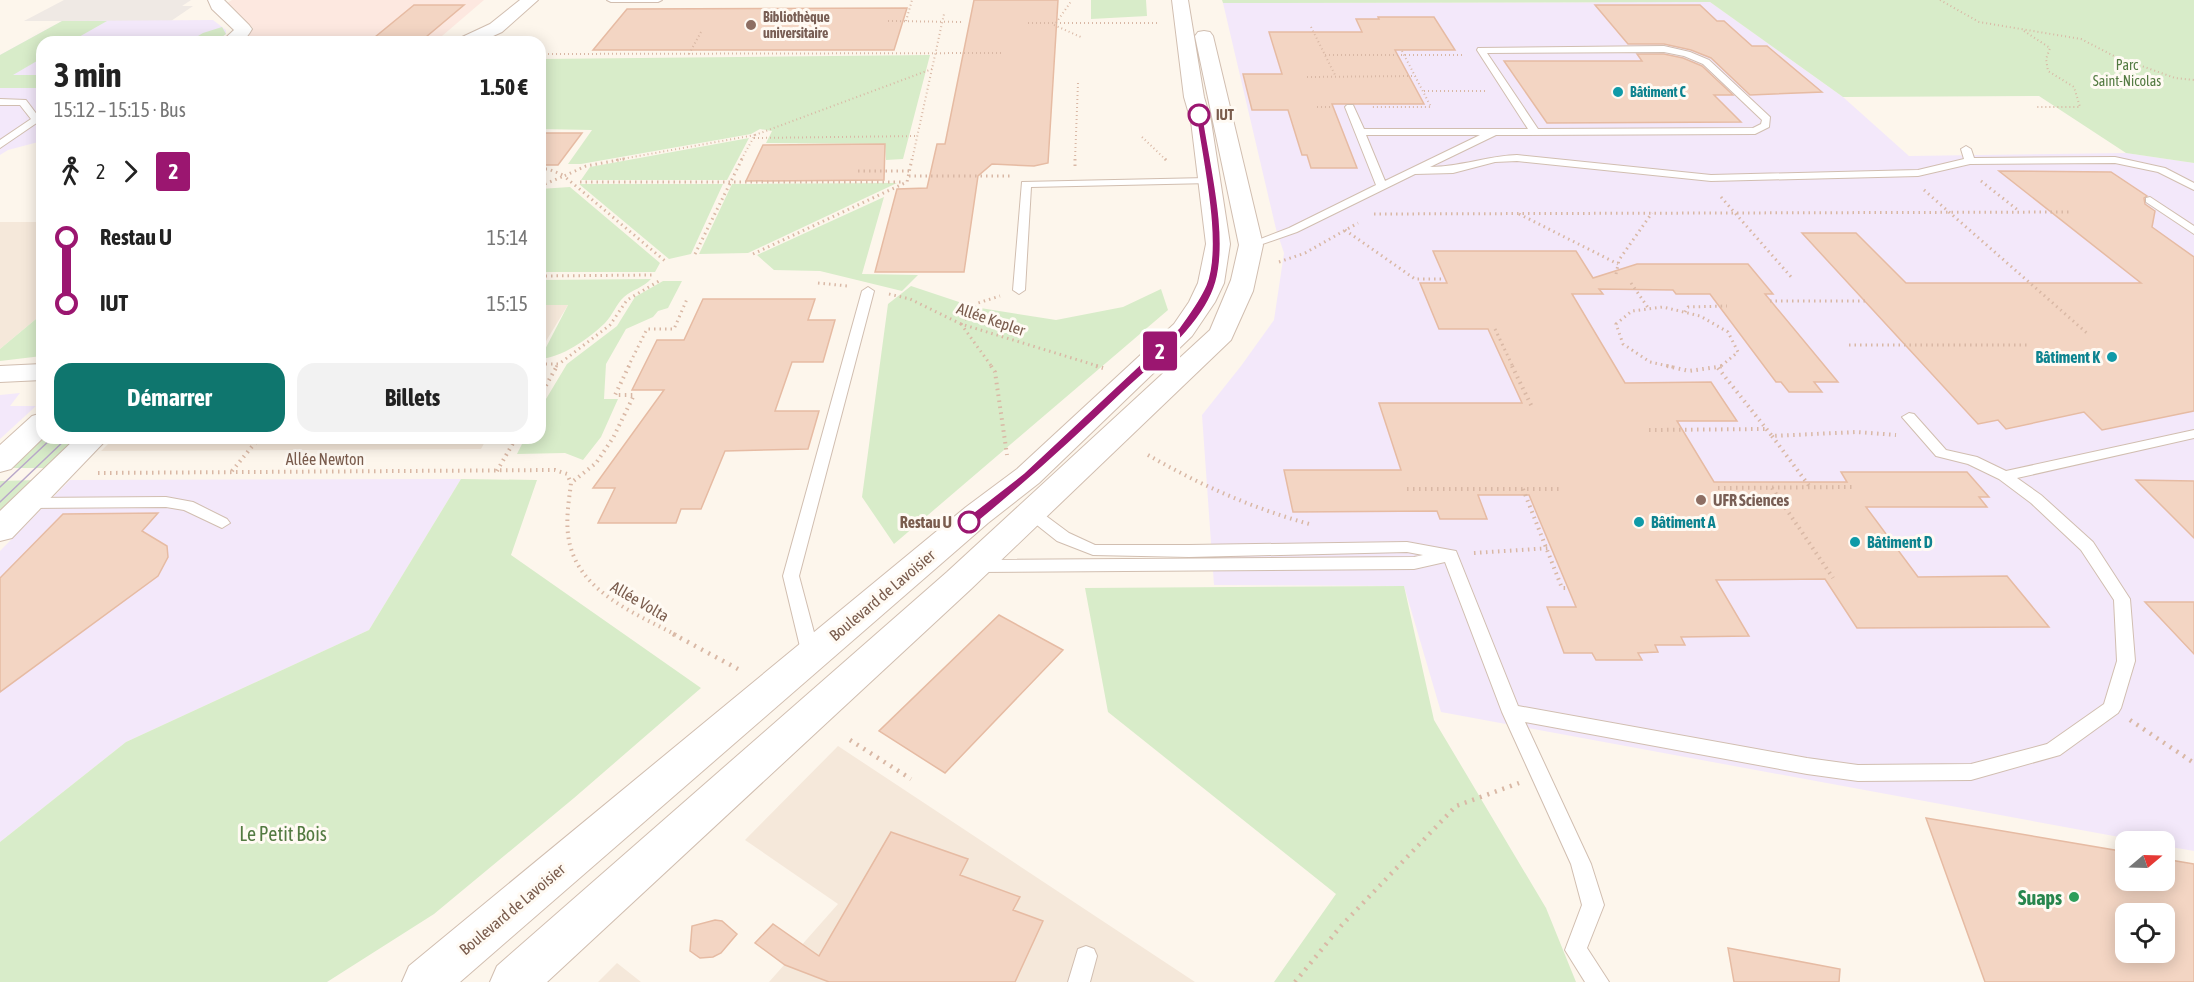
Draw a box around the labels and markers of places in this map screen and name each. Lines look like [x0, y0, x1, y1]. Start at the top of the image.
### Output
place label: Bibliothèque universitaire [763, 9, 830, 41]
marker: Bibliothèque universitaire [744, 18, 758, 32]
place label: Bâtiment C [1630, 84, 1687, 100]
marker: Bâtiment C [1611, 85, 1625, 99]
marker: IUT [1188, 104, 1210, 126]
place label: IUT [1216, 107, 1235, 123]
place label: Bâtiment K [2036, 348, 2100, 366]
marker: Bâtiment K [2105, 350, 2119, 364]
place label: UFR Sciences [1713, 491, 1790, 509]
marker: UFR Sciences [1694, 493, 1708, 507]
marker: Restau U [958, 511, 980, 533]
place label: Restau U [900, 513, 952, 531]
place label: Bâtiment A [1651, 513, 1716, 531]
marker: Bâtiment A [1632, 515, 1646, 529]
place label: Bâtiment D [1867, 533, 1933, 551]
marker: Bâtiment D [1848, 535, 1862, 549]
place label: Suaps [2018, 886, 2062, 909]
marker: Suaps [2067, 890, 2081, 904]

